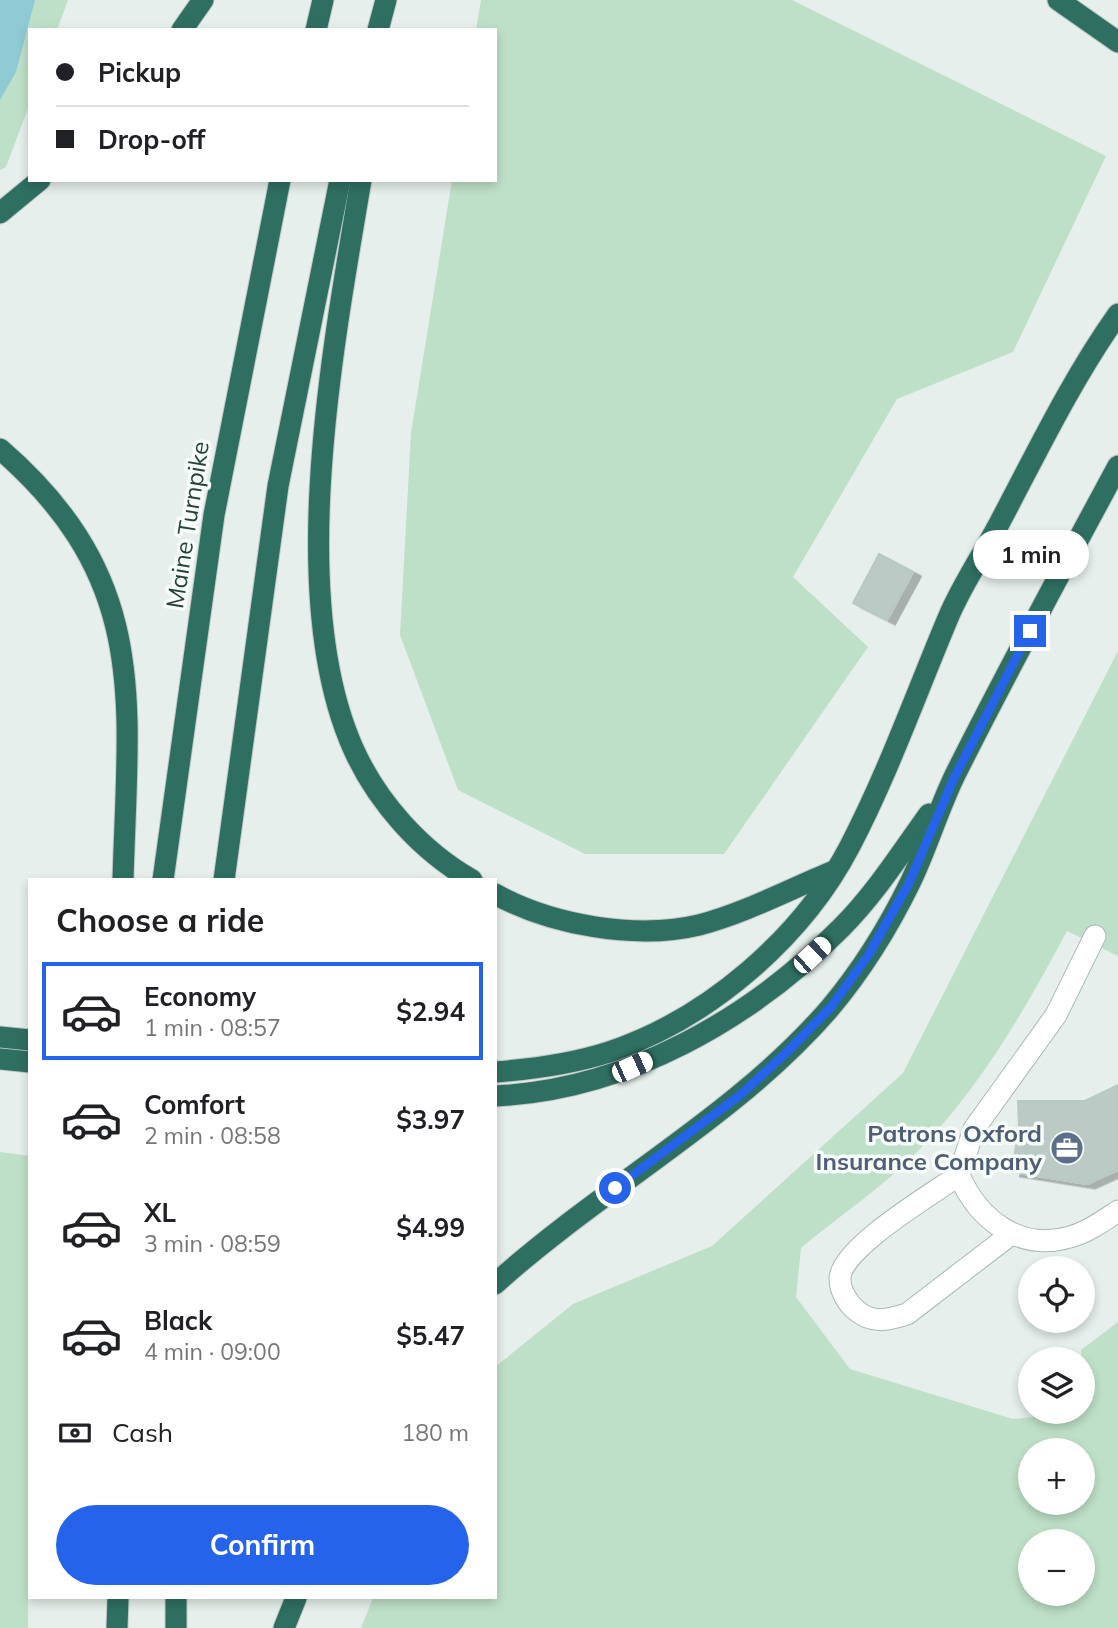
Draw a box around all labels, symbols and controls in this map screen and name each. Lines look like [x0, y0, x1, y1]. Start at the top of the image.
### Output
text: Pickup [98, 56, 181, 89]
text: Drop-off [98, 123, 205, 156]
street label: Maine Turnpike [159, 439, 215, 611]
callout: 1 min [972, 530, 1088, 578]
text: 1 min [1001, 540, 1061, 569]
route end [1014, 615, 1046, 647]
text: Choose a ride [56, 900, 264, 940]
car [790, 933, 835, 977]
icon: car [60, 980, 123, 1043]
text: Economy [144, 980, 256, 1013]
text: $2.94 [396, 995, 465, 1028]
text: 1 min · 08:57 [144, 1013, 281, 1042]
car [609, 1049, 656, 1085]
icon: car [60, 1088, 123, 1151]
text: Comfort [144, 1088, 245, 1121]
text: $3.97 [396, 1103, 465, 1136]
place label: Patrons Oxford Insurance Company [816, 1118, 1043, 1176]
text: 2 min · 08:58 [144, 1121, 281, 1150]
office icon: Patrons Oxford Insurance Company [1048, 1129, 1086, 1167]
route start [599, 1172, 631, 1204]
icon: car [60, 1196, 123, 1259]
text: XL [144, 1196, 176, 1229]
text: $4.99 [396, 1211, 465, 1244]
text: 3 min · 08:59 [144, 1229, 281, 1258]
map controls [1018, 1256, 1095, 1606]
button: locate [1018, 1256, 1095, 1333]
icon: car [60, 1304, 123, 1367]
text: Black [144, 1304, 212, 1337]
text: $5.47 [396, 1319, 465, 1352]
text: 4 min · 09:00 [144, 1337, 281, 1366]
button: layers [1018, 1347, 1095, 1424]
icon: cash [56, 1414, 94, 1452]
text: Cash [112, 1416, 173, 1449]
text: 180 m [401, 1418, 469, 1447]
button: + [1018, 1438, 1095, 1515]
button: Confirm [56, 1505, 469, 1585]
button: − [1018, 1529, 1095, 1606]

